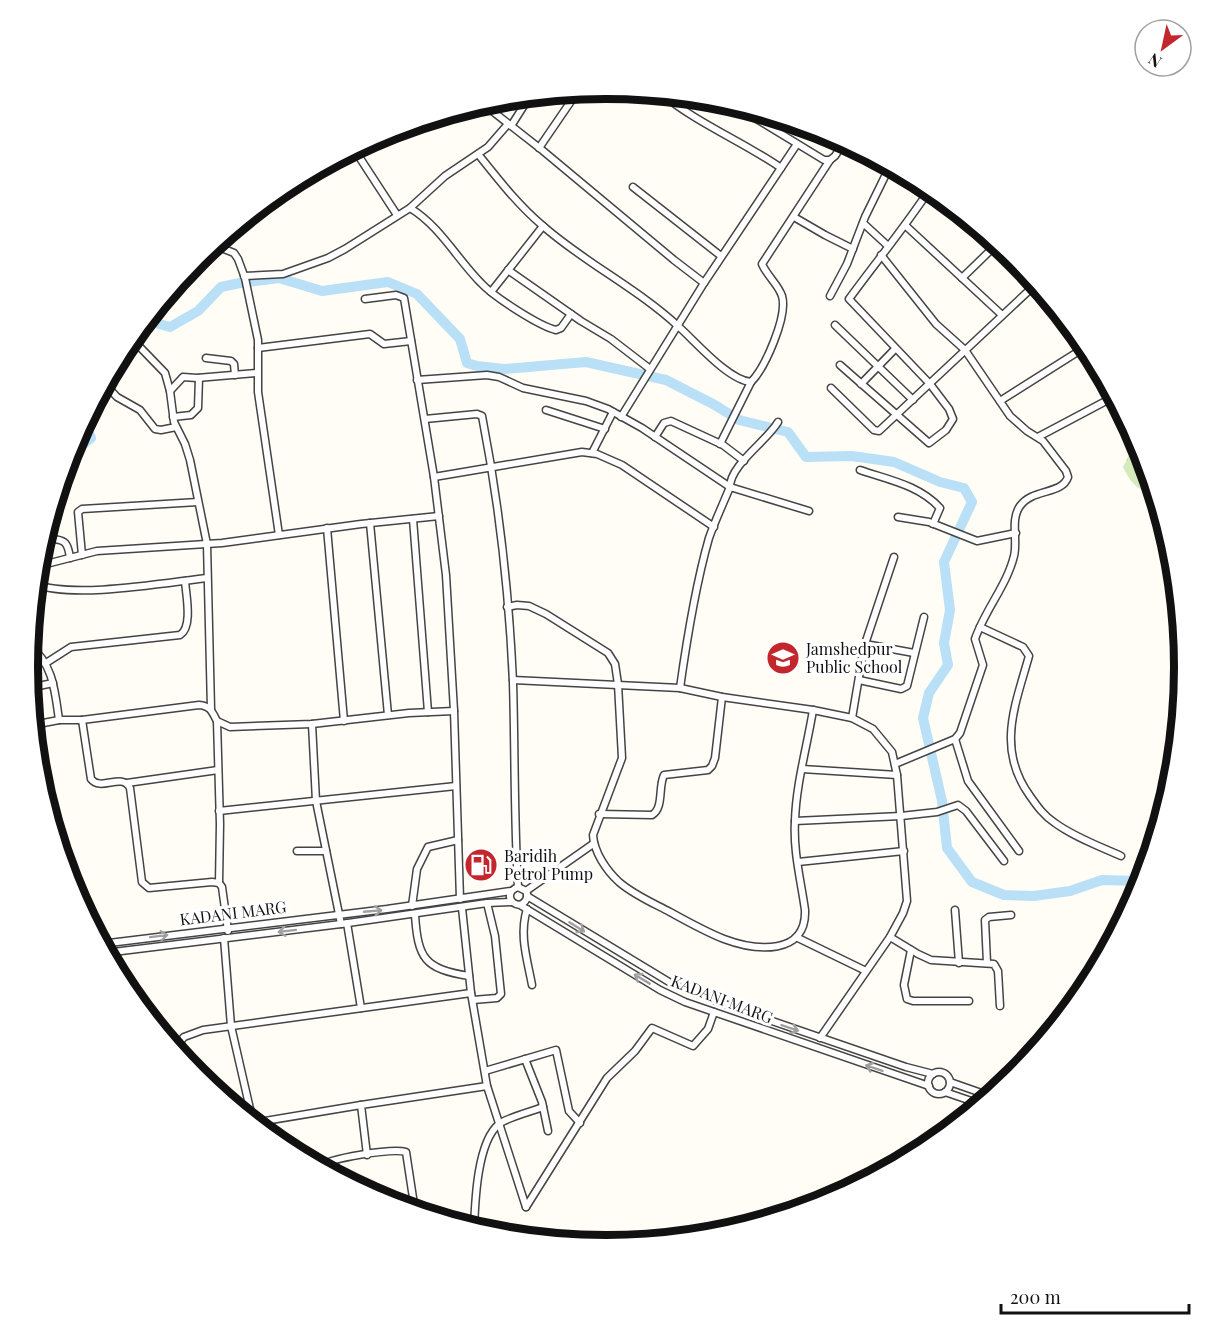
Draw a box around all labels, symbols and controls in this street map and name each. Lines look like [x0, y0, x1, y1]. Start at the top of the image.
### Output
north arrow [1133, 18, 1193, 78]
text: N [1144, 49, 1165, 73]
place label: Jamshedpur Public School [805, 638, 903, 677]
school or university icon: Jamshedpur Public School [765, 640, 801, 676]
place label: Baridih Petrol Pump [504, 845, 593, 884]
fuel station icon: Baridih Petrol Pump [463, 847, 499, 883]
street label: KADANI MARG [178, 896, 287, 929]
one-way arrow [363, 905, 383, 916]
one-way arrow [568, 921, 585, 933]
one-way arrow [278, 925, 298, 936]
one-way arrow [148, 931, 168, 942]
street label: KADANI MARG [668, 970, 776, 1028]
one-way arrow [634, 973, 651, 985]
one-way arrow [780, 1023, 799, 1034]
one-way arrow [865, 1061, 884, 1072]
scale bar [1001, 1277, 1188, 1315]
text: 200 m [1010, 1285, 1061, 1309]

